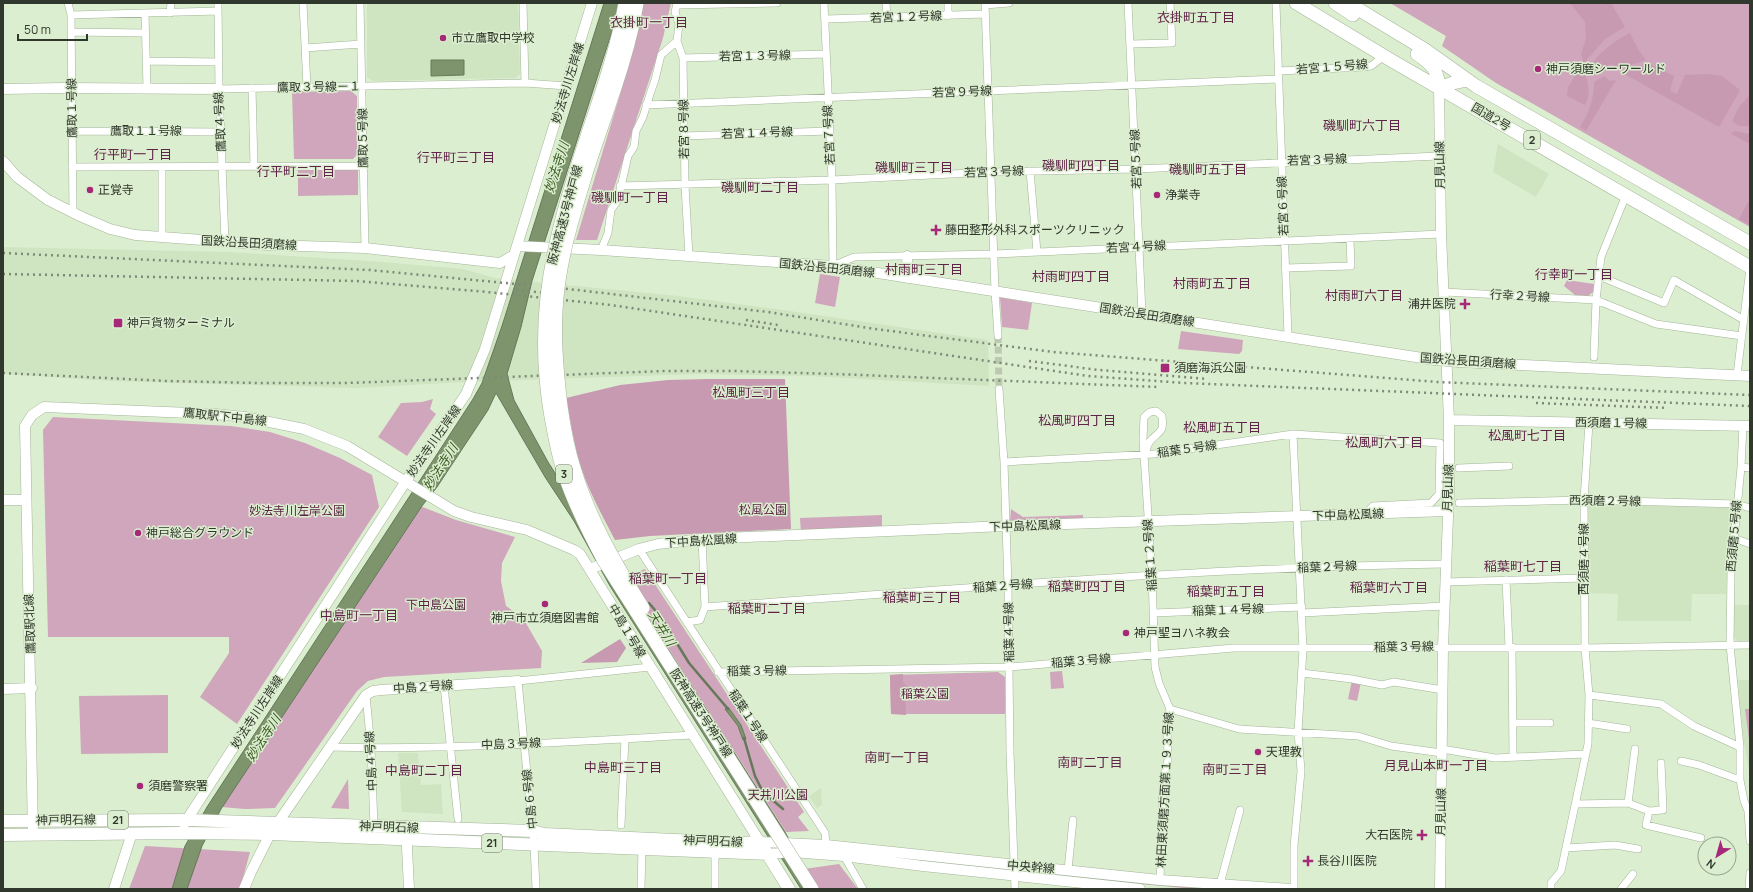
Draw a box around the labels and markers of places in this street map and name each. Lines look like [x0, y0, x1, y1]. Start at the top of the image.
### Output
place label: 市立鷹取中学校 [451, 29, 535, 46]
marker: 市立鷹取中学校 [438, 33, 448, 43]
place label: 神戸須磨シーワールド [1546, 60, 1666, 77]
marker: 神戸須磨シーワールド [1533, 64, 1543, 74]
place label: 正覚寺 [98, 181, 134, 198]
marker: 正覚寺 [85, 185, 95, 195]
place label: 浄業寺 [1165, 186, 1201, 203]
marker: 浄業寺 [1152, 190, 1162, 200]
place label: 藤田整形外科スポーツクリニック [945, 221, 1125, 238]
marker: 藤田整形外科スポーツクリニック [930, 224, 942, 236]
place label: 浦井医院 [1408, 295, 1456, 312]
marker: 浦井医院 [1459, 298, 1471, 310]
place label: 神戸貨物ターミナル [127, 314, 235, 331]
marker: 神戸貨物ターミナル [112, 317, 124, 329]
place label: 須磨海浜公園 [1174, 359, 1246, 376]
marker: 須磨海浜公園 [1159, 362, 1171, 374]
place label: 神戸総合グラウンド [146, 524, 254, 541]
marker: 神戸総合グラウンド [133, 528, 143, 538]
marker: 神戸市立須磨図書館 [540, 599, 550, 609]
place label: 神戸市立須磨図書館 [491, 609, 599, 626]
place label: 神戸聖ヨハネ教会 [1134, 624, 1230, 641]
marker: 神戸聖ヨハネ教会 [1121, 628, 1131, 638]
place label: 天理教 [1266, 743, 1302, 760]
marker: 天理教 [1253, 747, 1263, 757]
place label: 須磨警察署 [148, 777, 208, 794]
marker: 須磨警察署 [135, 781, 145, 791]
place label: 大石医院 [1365, 826, 1413, 843]
marker: 大石医院 [1416, 829, 1428, 841]
place label: 長谷川医院 [1317, 852, 1377, 869]
marker: 長谷川医院 [1302, 855, 1314, 867]

